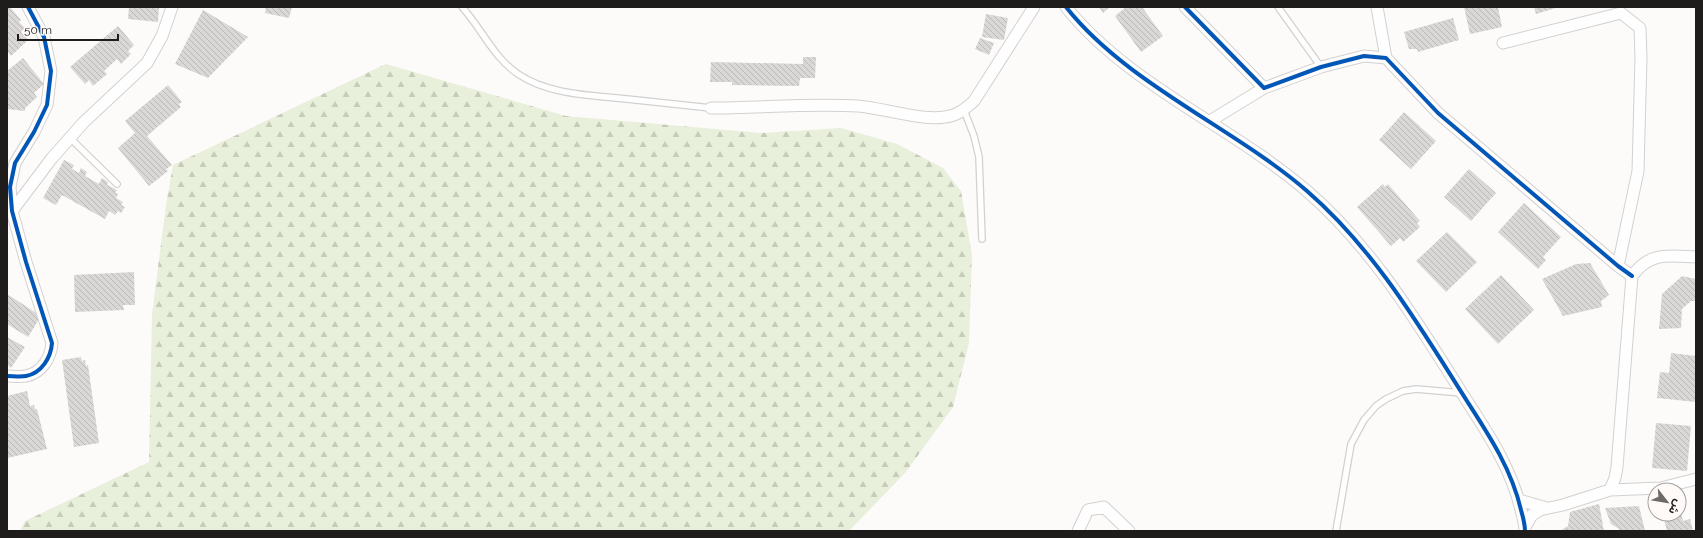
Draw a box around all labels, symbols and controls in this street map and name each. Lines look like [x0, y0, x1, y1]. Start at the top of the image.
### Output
scale bar [18, 16, 118, 42]
text: 50 m [24, 23, 52, 37]
north arrow [1647, 482, 1687, 522]
text: ش [1666, 497, 1685, 517]

